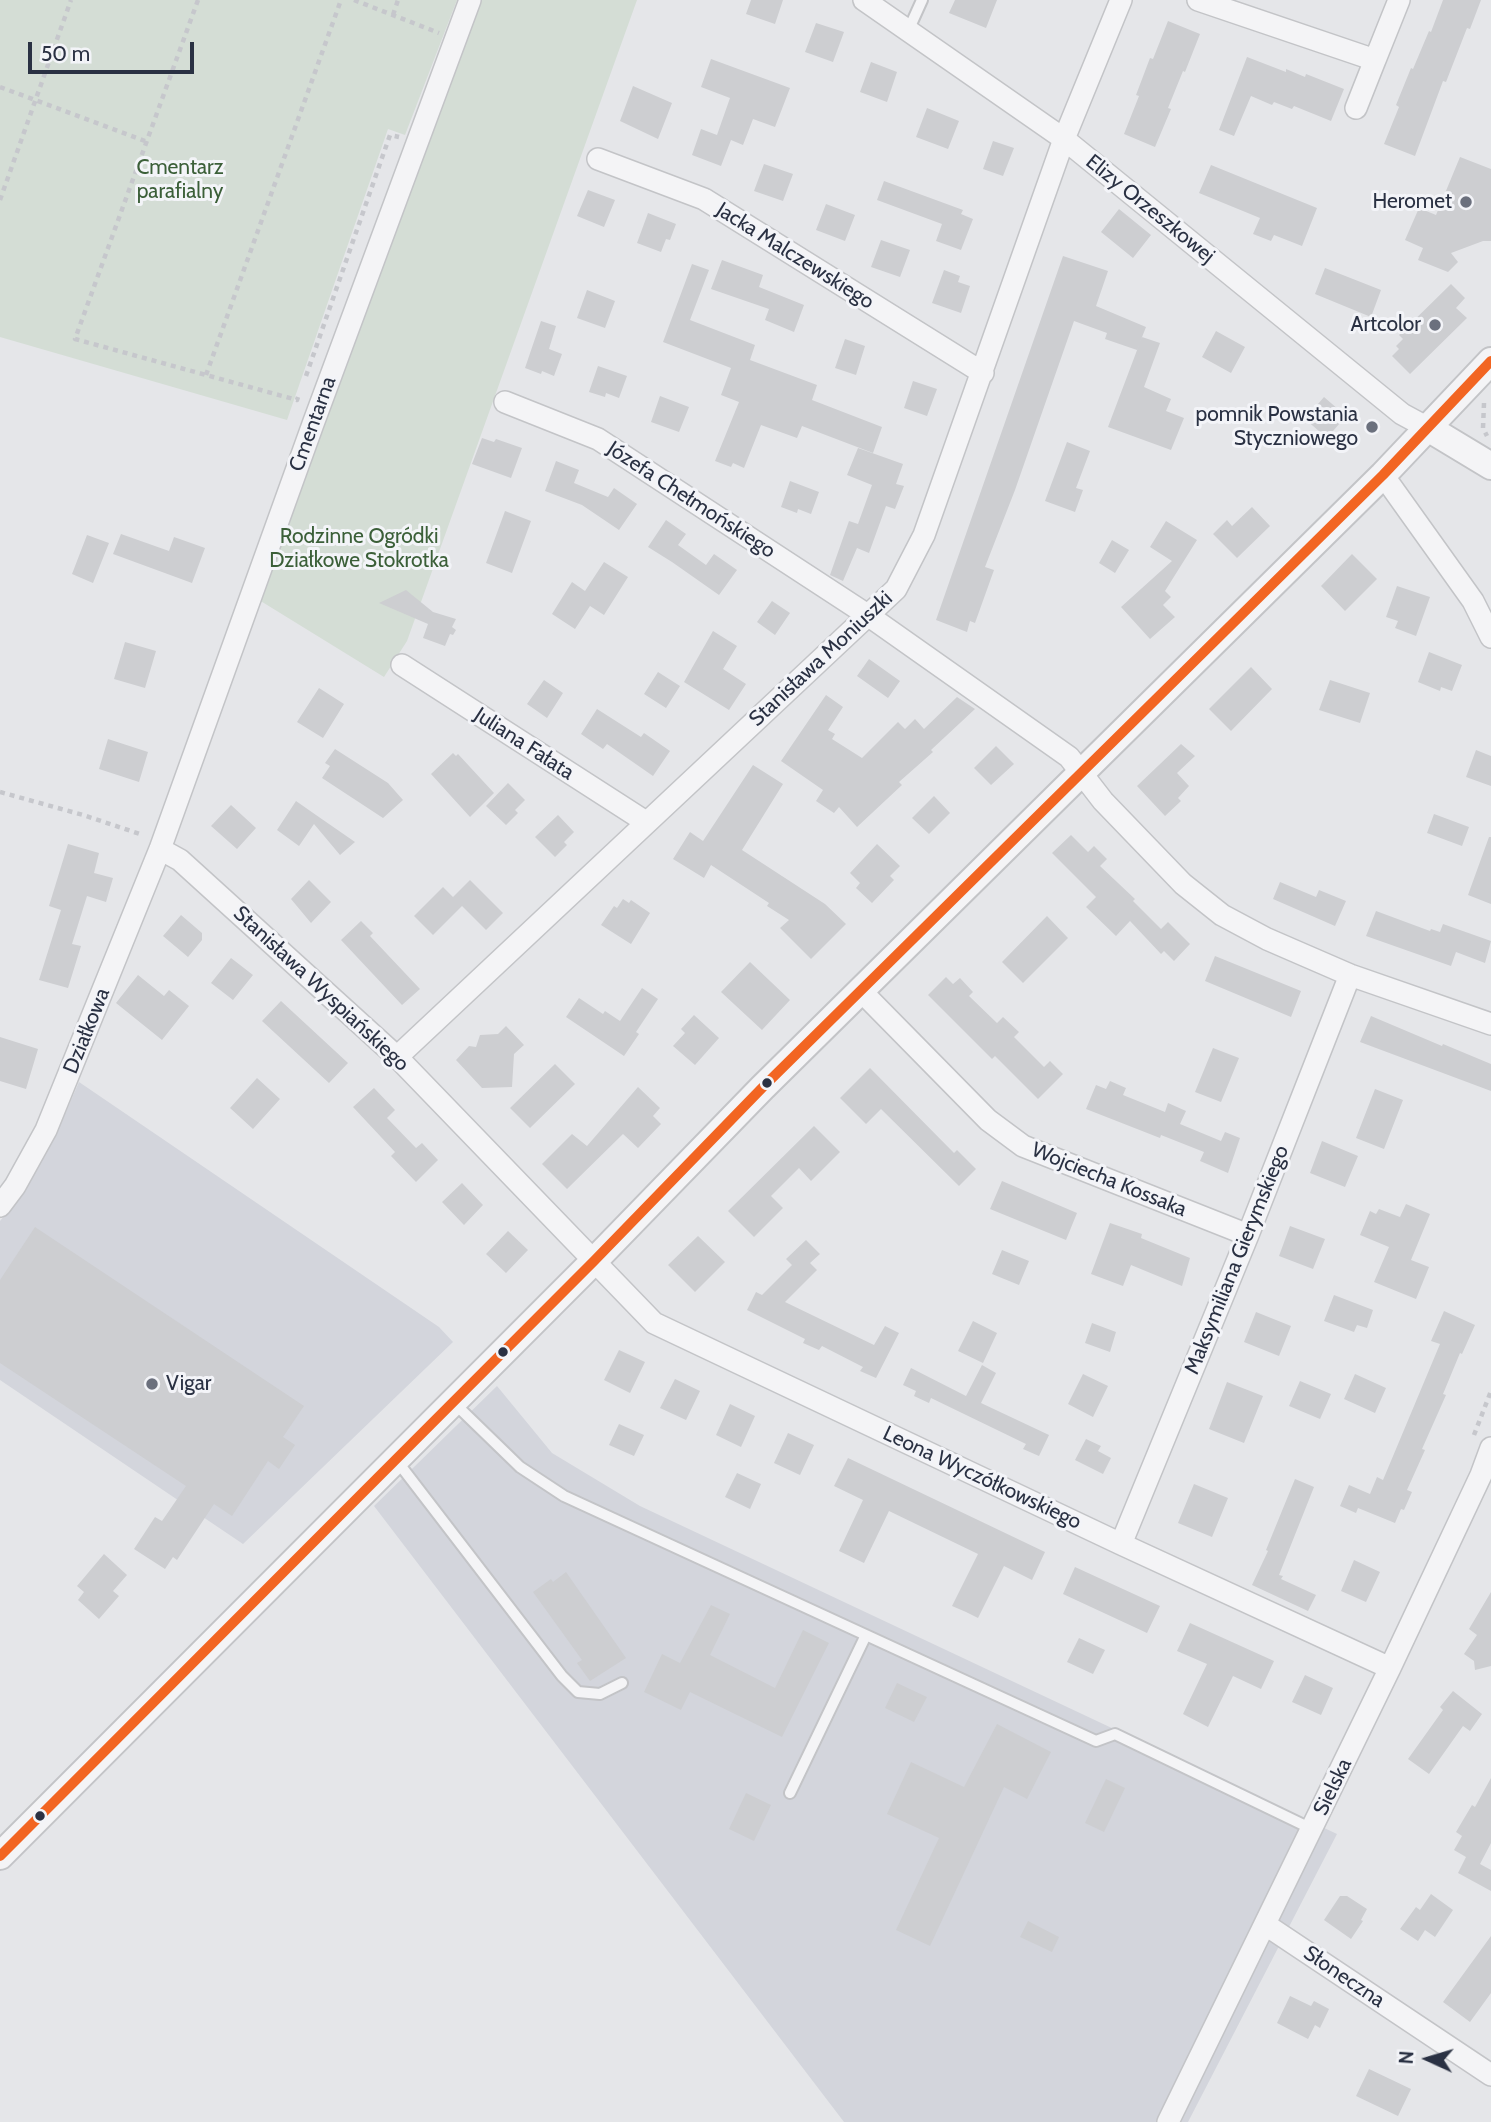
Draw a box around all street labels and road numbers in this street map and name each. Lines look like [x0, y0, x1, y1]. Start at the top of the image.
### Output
street label: Elizy Orzeszkowej [1080, 149, 1220, 269]
street label: Jacka Malczewskiego [711, 197, 879, 315]
street label: Cmentarna [284, 373, 342, 475]
street label: Józefa Chełmońskiego [602, 436, 780, 564]
street label: Stanisława Moniuszki [744, 586, 898, 732]
street label: Juliana Fałata [469, 702, 579, 786]
street label: Stanisława Wyspiańskiego [228, 901, 414, 1077]
street label: Działkowa [58, 984, 116, 1078]
street label: Wojciecha Kossaka [1028, 1137, 1190, 1223]
street label: Maksymiliana Gierymskiego [1179, 1142, 1295, 1378]
street label: Leona Wyczółkowskiego [879, 1421, 1085, 1535]
street label: Sielska [1308, 1754, 1358, 1820]
street label: Słoneczna [1299, 1941, 1389, 2013]

